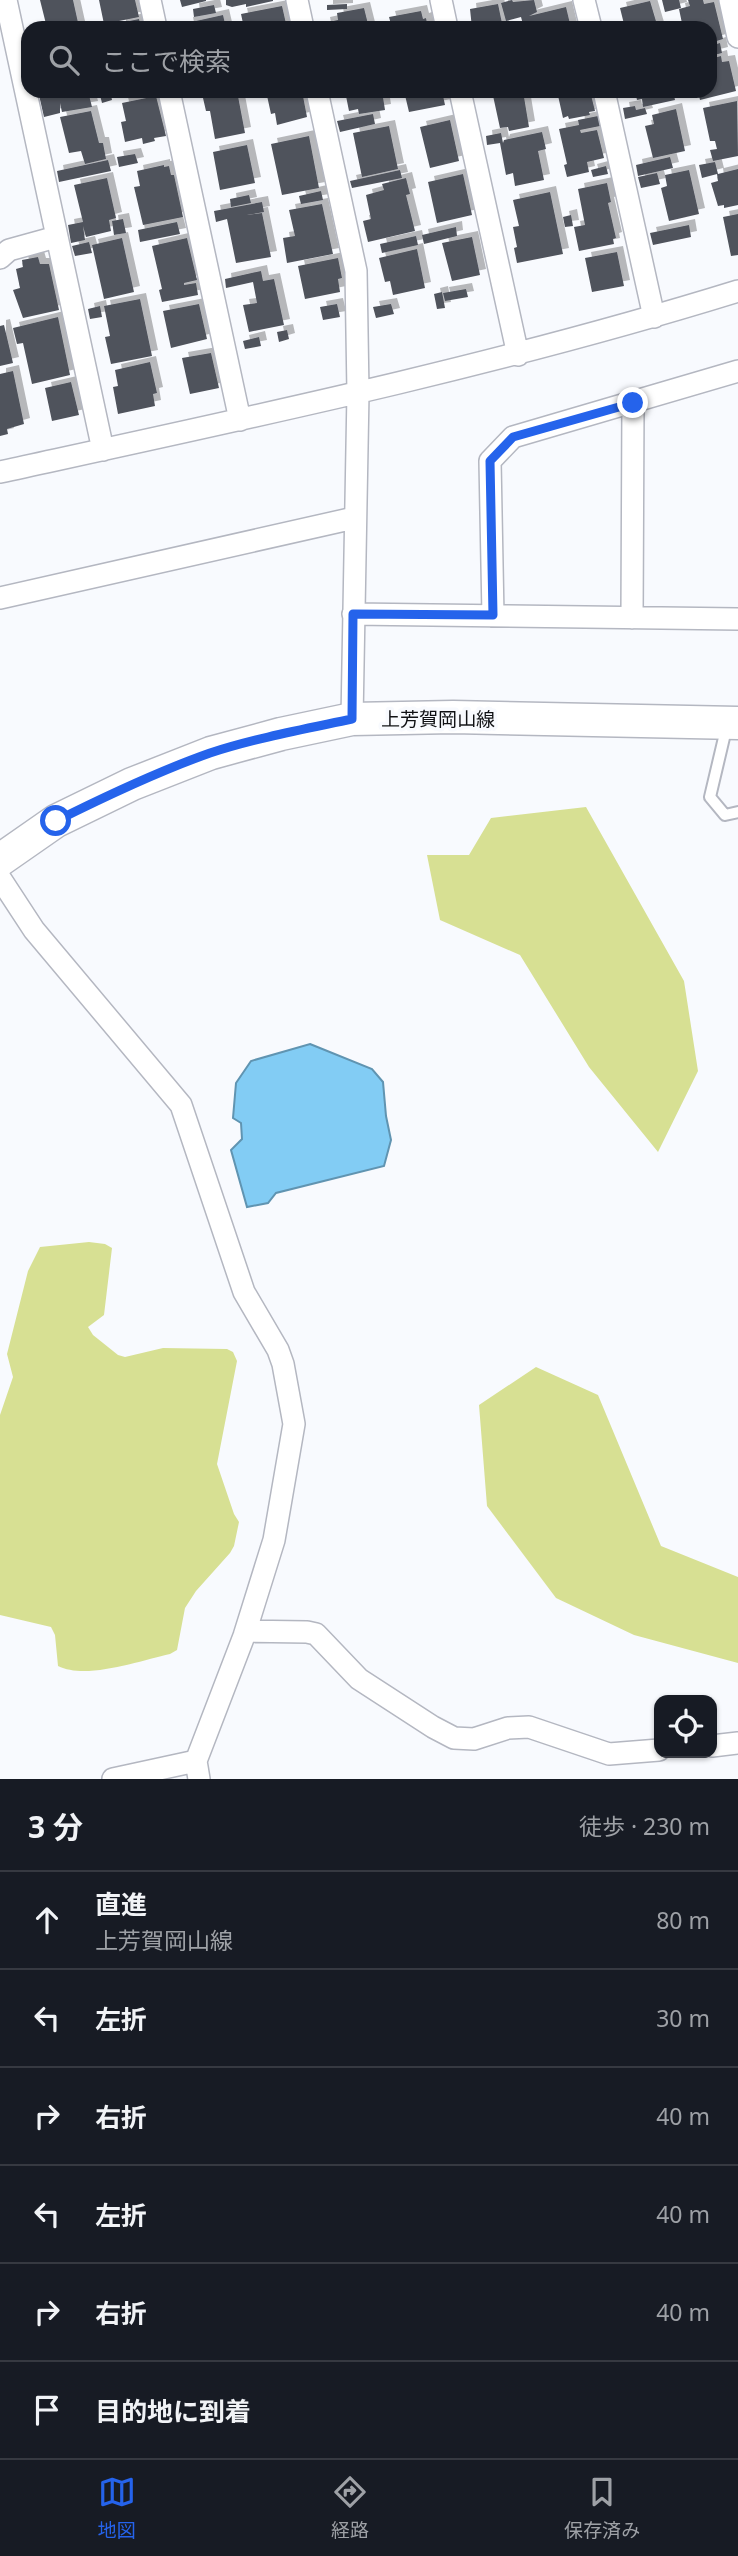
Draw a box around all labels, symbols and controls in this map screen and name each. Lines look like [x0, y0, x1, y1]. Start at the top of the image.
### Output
search box [21, 21, 717, 98]
icon: search [45, 41, 83, 79]
text: ここで検索 [101, 43, 231, 79]
route end [617, 387, 648, 418]
street label: 上芳賀岡山線 [381, 706, 495, 732]
route start [40, 805, 71, 836]
map controls [654, 1695, 717, 1758]
button: locate [654, 1695, 717, 1758]
text: 3 分 [28, 1806, 83, 1847]
text: 徒歩 · 230 m [579, 1810, 710, 1842]
text: 直進 [95, 1886, 147, 1922]
icon: ahead [28, 1901, 66, 1939]
text: 80 m [656, 1904, 710, 1936]
text: 上芳賀岡山線 [95, 1924, 233, 1956]
icon: left [28, 1999, 66, 2037]
text: 左折 [95, 2001, 147, 2037]
text: 30 m [656, 2002, 710, 2034]
icon: right [28, 2097, 66, 2135]
text: 右折 [95, 2099, 147, 2135]
text: 40 m [656, 2100, 710, 2132]
icon: left [28, 2195, 66, 2233]
text: 左折 [95, 2197, 147, 2233]
text: 40 m [656, 2198, 710, 2230]
icon: right [28, 2293, 66, 2331]
text: 右折 [95, 2295, 147, 2331]
text: 40 m [656, 2296, 710, 2328]
icon: arrive [28, 2391, 66, 2429]
text: 目的地に到着 [95, 2393, 251, 2429]
tab: 地図 [98, 2473, 136, 2543]
tab: 経路 [331, 2473, 369, 2543]
tab: 保存済み [564, 2473, 640, 2543]

